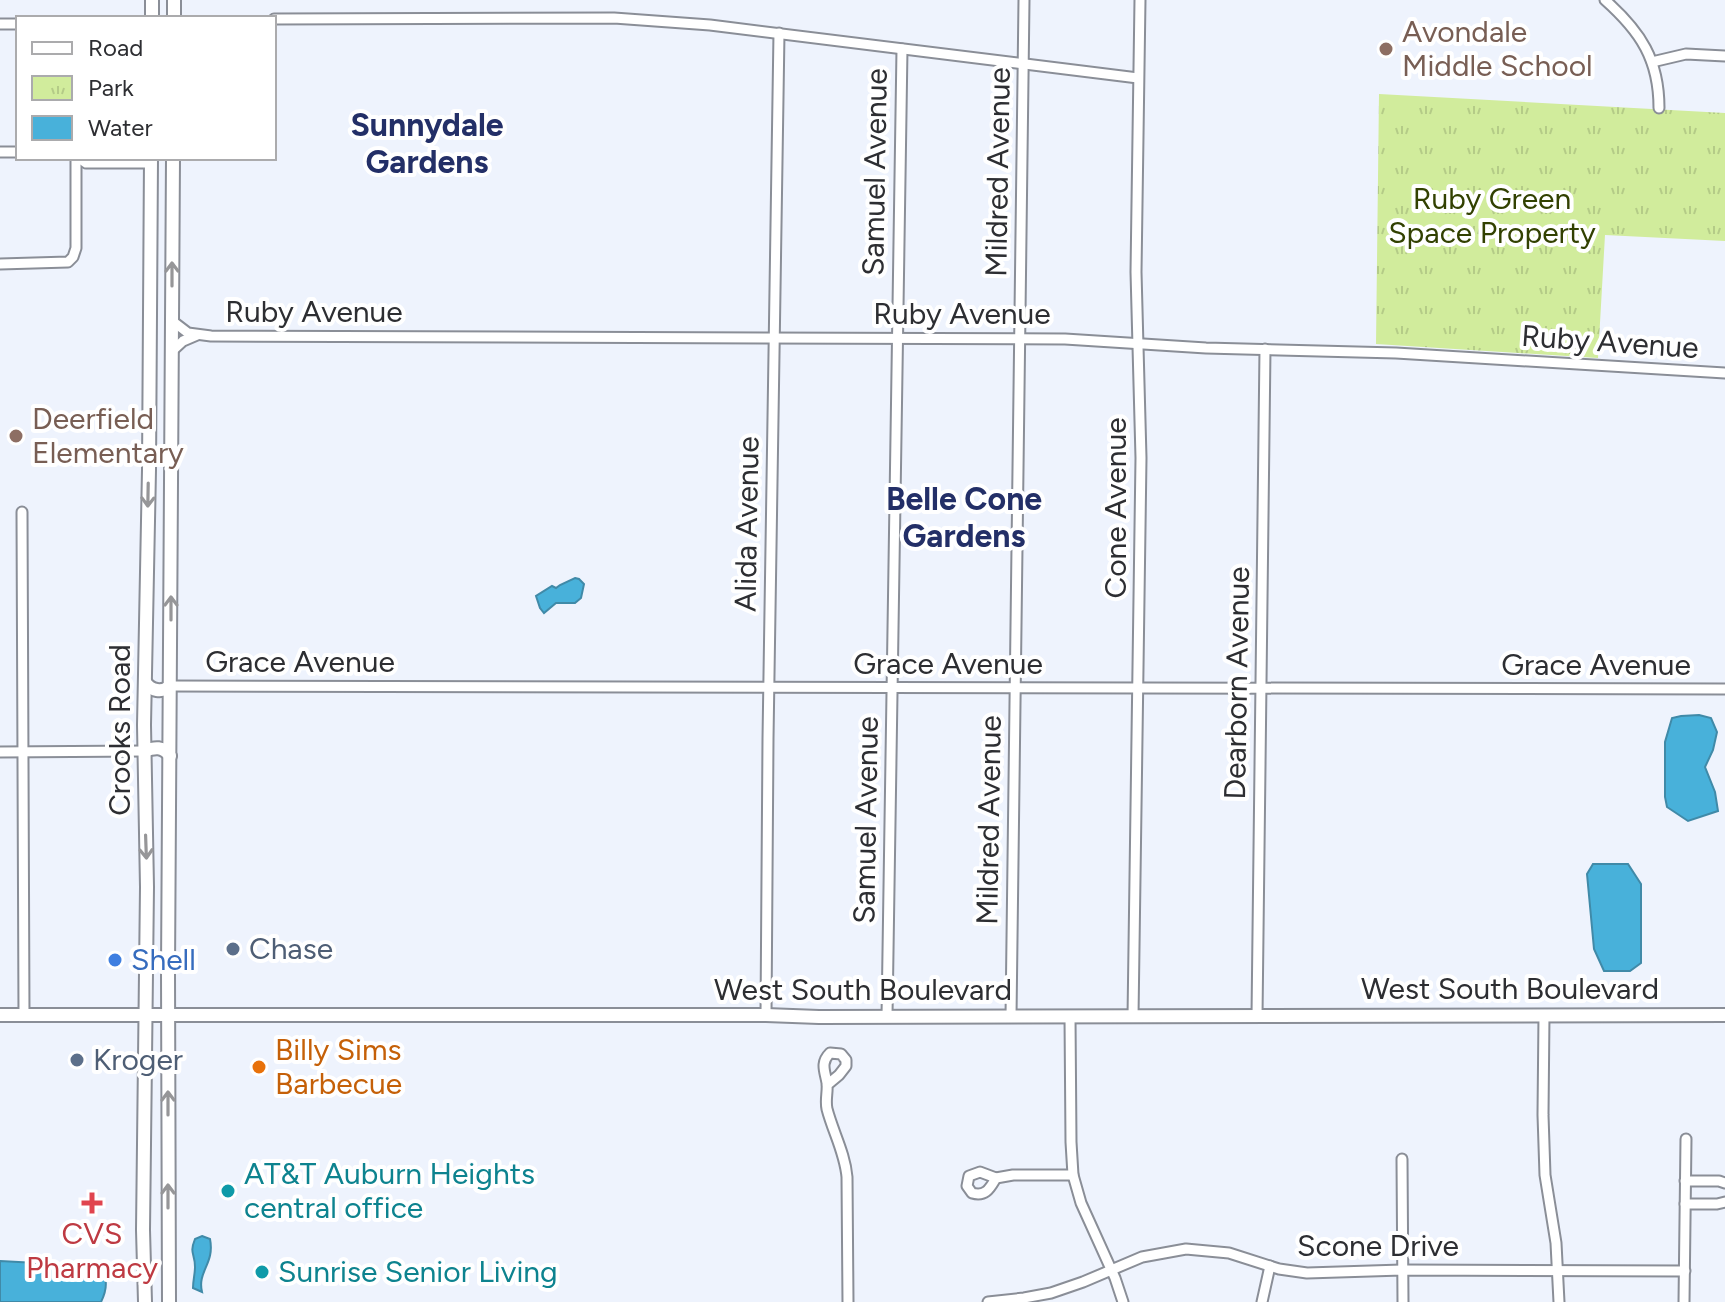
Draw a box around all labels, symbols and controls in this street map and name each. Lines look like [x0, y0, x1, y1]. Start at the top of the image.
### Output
place label: Avondale Middle School [1402, 13, 1593, 84]
legend [16, 16, 276, 160]
text: Road [88, 33, 143, 62]
marker: Avondale Middle School [1377, 40, 1395, 58]
street label: Mildred Avenue [977, 67, 1018, 277]
street label: Samuel Avenue [854, 68, 895, 276]
text: Park [88, 73, 134, 102]
district label: Sunnydale Gardens [350, 106, 504, 181]
text: Water [88, 113, 153, 142]
park label: Ruby Green Space Property [1388, 180, 1596, 251]
one-way arrow [164, 261, 179, 288]
street label: Ruby Avenue [225, 293, 403, 330]
street label: Ruby Avenue [873, 295, 1051, 332]
street label: Ruby Avenue [1520, 317, 1700, 366]
place label: Deerfield Elementary [32, 400, 184, 471]
street label: Cone Avenue [1097, 417, 1134, 599]
marker: Deerfield Elementary [7, 427, 25, 445]
street label: Alida Avenue [726, 436, 767, 612]
district label: Belle Cone Gardens [886, 480, 1042, 555]
one-way arrow [141, 481, 156, 508]
street label: Dearborn Avenue [1216, 566, 1257, 800]
one-way arrow [163, 595, 179, 622]
street label: Grace Avenue [205, 643, 395, 680]
street label: Crooks Road [101, 644, 138, 816]
street label: Grace Avenue [853, 645, 1043, 682]
street label: Grace Avenue [1501, 646, 1691, 683]
street label: Mildred Avenue [968, 715, 1009, 925]
street label: Samuel Avenue [845, 716, 886, 924]
one-way arrow [139, 833, 154, 860]
place label: Chase [249, 930, 333, 967]
marker: Chase [224, 940, 242, 958]
place label: Shell [131, 941, 196, 978]
marker: Shell [106, 951, 124, 969]
street label: West South Boulevard [1361, 970, 1659, 1007]
street label: West South Boulevard [714, 971, 1012, 1008]
place label: Billy Sims Barbecue [275, 1031, 402, 1102]
place label: Kroger [93, 1041, 183, 1078]
marker: Kroger [68, 1051, 86, 1069]
marker: Billy Sims Barbecue [250, 1058, 268, 1076]
one-way arrow [160, 1090, 176, 1117]
place label: AT&T Auburn Heights central office [244, 1155, 535, 1226]
marker: AT&T Auburn Heights central office [219, 1182, 237, 1200]
one-way arrow [160, 1183, 176, 1210]
marker: CVS Pharmacy [83, 1194, 101, 1212]
place label: CVS Pharmacy [26, 1215, 158, 1286]
street label: Scone Drive [1297, 1227, 1459, 1264]
place label: Sunrise Senior Living [278, 1253, 558, 1290]
marker: Sunrise Senior Living [253, 1263, 271, 1281]

